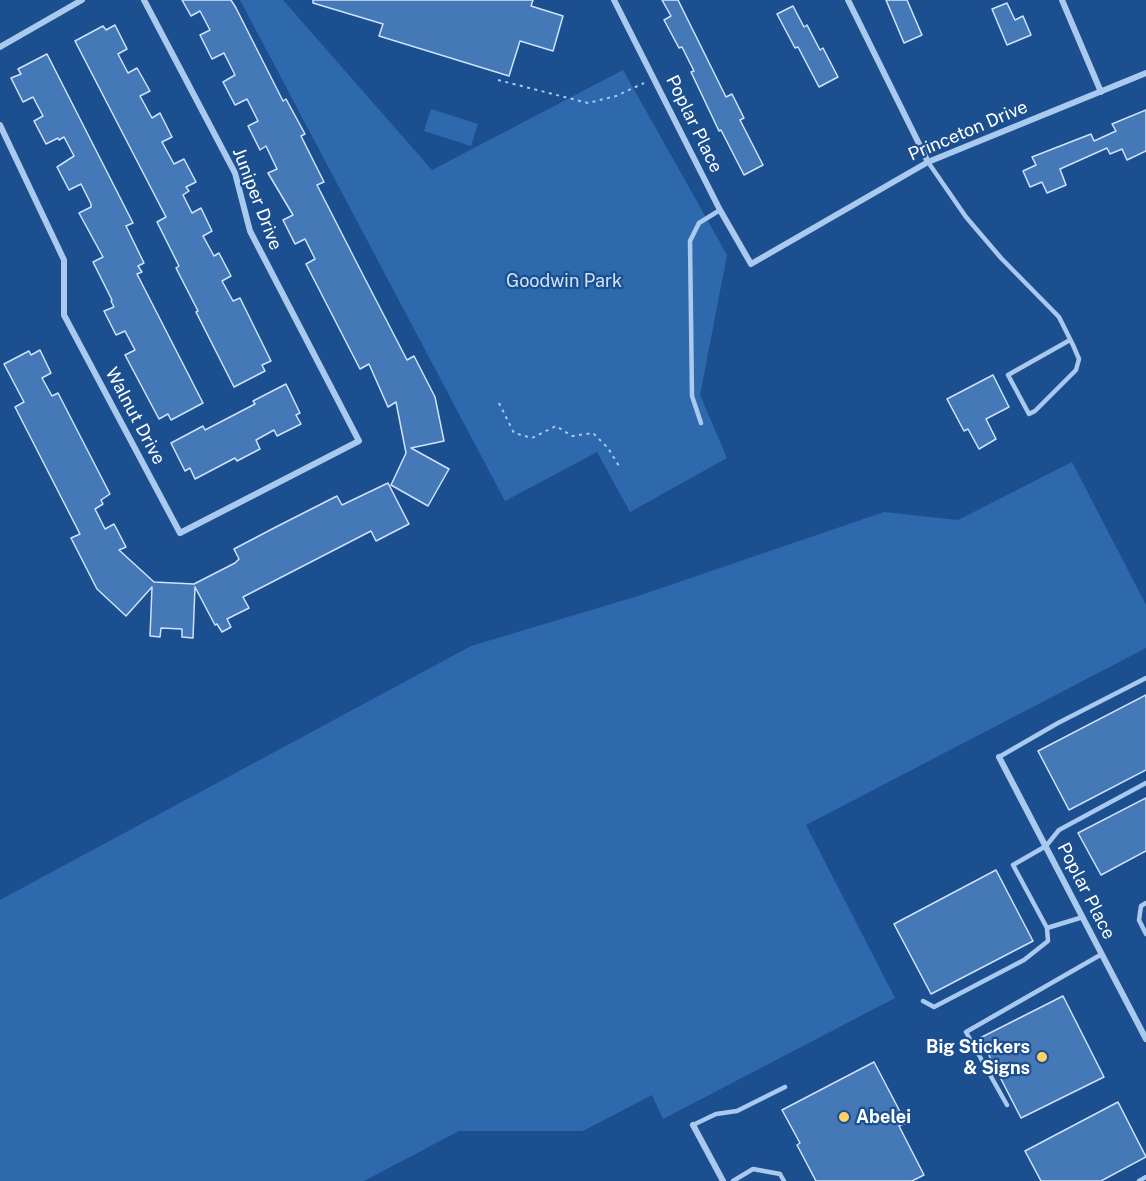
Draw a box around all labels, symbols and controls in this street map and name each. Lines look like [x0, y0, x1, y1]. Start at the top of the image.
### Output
street label: Poplar Place [661, 72, 727, 176]
street label: Princeton Drive [905, 96, 1031, 166]
street label: Juniper Drive [228, 145, 286, 253]
park label: Goodwin Park [506, 270, 622, 292]
street label: Walnut Drive [100, 364, 170, 468]
street label: Poplar Place [1052, 839, 1120, 943]
place label: Big Stickers & Signs [926, 1036, 1030, 1078]
marker: Big Stickers & Signs [1035, 1050, 1049, 1064]
place label: Abelei [856, 1106, 911, 1128]
marker: Abelei [837, 1110, 851, 1124]

